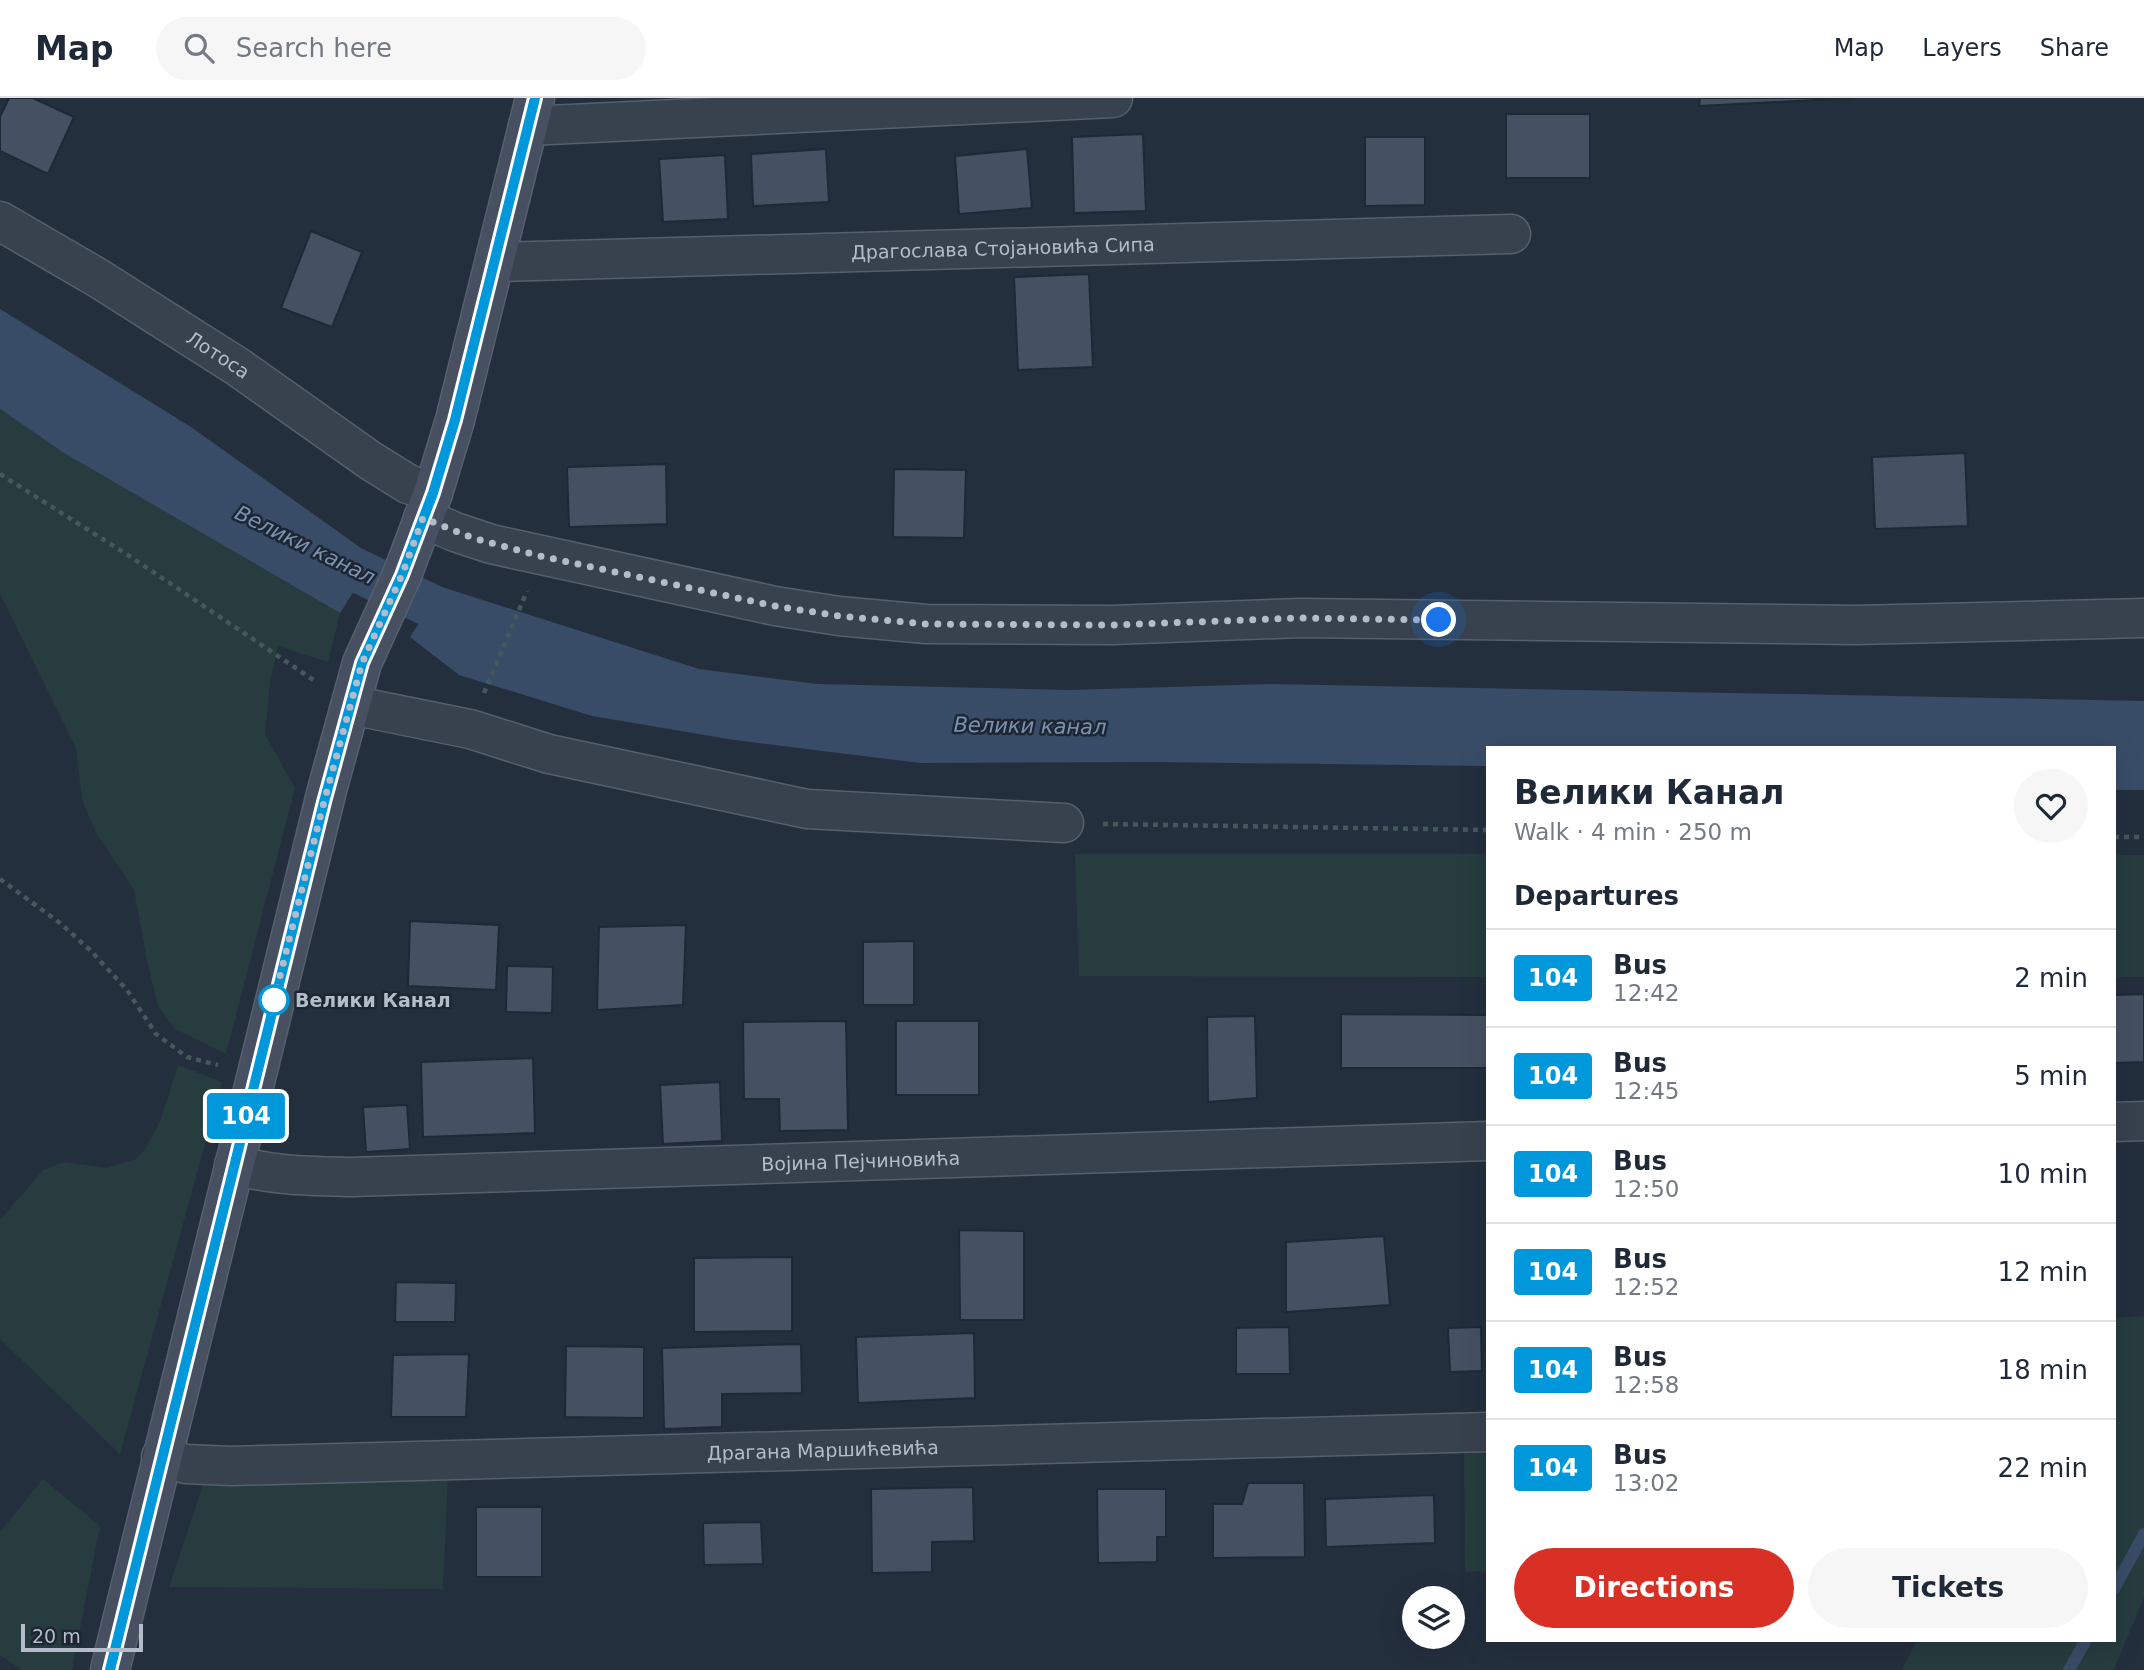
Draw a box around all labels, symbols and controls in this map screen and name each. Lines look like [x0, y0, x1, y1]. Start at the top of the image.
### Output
search box [156, 17, 646, 80]
text: Map [35, 29, 114, 68]
icon: search [180, 29, 218, 67]
text: Search here [236, 33, 392, 63]
text: Map [1834, 34, 1884, 62]
text: Layers [1922, 34, 2002, 62]
text: Share [2040, 34, 2109, 62]
street label: Драгослава Стојановића Сипа [851, 233, 1155, 263]
street label: Лотоса [183, 326, 254, 383]
water label: Велики канал [231, 501, 379, 589]
your location [1421, 602, 1456, 637]
water label: Велики канал [953, 713, 1107, 739]
button: heart [2014, 769, 2088, 843]
text: Велики Канал [1514, 773, 1784, 812]
text: Walk · 4 min · 250 m [1514, 819, 1752, 845]
text: Departures [1514, 881, 1679, 911]
text: Bus [1613, 950, 1667, 980]
text: 2 min [2014, 963, 2088, 993]
text: 104 [1528, 964, 1578, 992]
text: 12:42 [1613, 980, 1679, 1006]
marker: Велики Канал [259, 985, 289, 1015]
place label: Велики Канал [295, 989, 451, 1011]
text: Bus [1613, 1048, 1667, 1078]
text: 5 min [2014, 1061, 2088, 1091]
text: 104 [1528, 1062, 1578, 1090]
text: 12:45 [1613, 1078, 1679, 1104]
line badge: 104 [206, 1093, 286, 1139]
text: 104 [221, 1102, 271, 1130]
text: Bus [1613, 1146, 1667, 1176]
street label: Војина Пејчиновића [761, 1147, 961, 1175]
text: 10 min [1998, 1159, 2088, 1189]
text: 104 [1528, 1160, 1578, 1188]
text: 12:50 [1613, 1176, 1679, 1202]
text: Bus [1613, 1244, 1667, 1274]
text: 12 min [1998, 1257, 2088, 1287]
text: 104 [1528, 1258, 1578, 1286]
text: 12:52 [1613, 1274, 1679, 1300]
text: Bus [1613, 1342, 1667, 1372]
text: 18 min [1998, 1355, 2088, 1385]
text: 104 [1528, 1356, 1578, 1384]
text: 12:58 [1613, 1372, 1679, 1398]
street label: Драгана Маршићевића [707, 1436, 939, 1464]
text: Bus [1613, 1440, 1667, 1470]
text: 22 min [1998, 1453, 2088, 1483]
text: 104 [1528, 1454, 1578, 1482]
text: 13:02 [1613, 1470, 1679, 1496]
button: Directions [1514, 1548, 1794, 1628]
button: Tickets [1808, 1548, 2088, 1628]
map controls [1402, 1586, 1465, 1649]
button: layers [1402, 1586, 1465, 1649]
scale bar [21, 1621, 144, 1653]
text: 20 m [32, 1625, 81, 1647]

